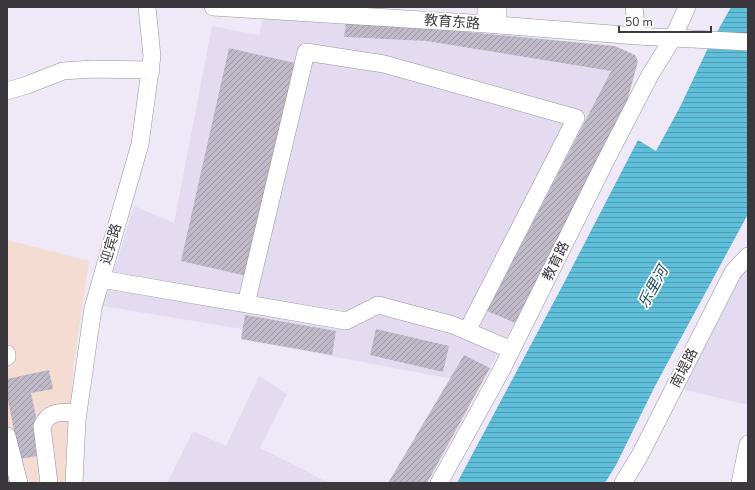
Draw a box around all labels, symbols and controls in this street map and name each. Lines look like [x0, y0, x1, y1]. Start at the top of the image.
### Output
scale bar [619, 8, 711, 34]
street label: 教育东路 [423, 11, 481, 33]
text: 50 m [625, 14, 653, 30]
street label: 迎宾路 [96, 221, 126, 267]
street label: 教育路 [538, 238, 574, 284]
water label: 乐里河 [633, 260, 674, 312]
street label: 南堤路 [666, 345, 702, 391]

